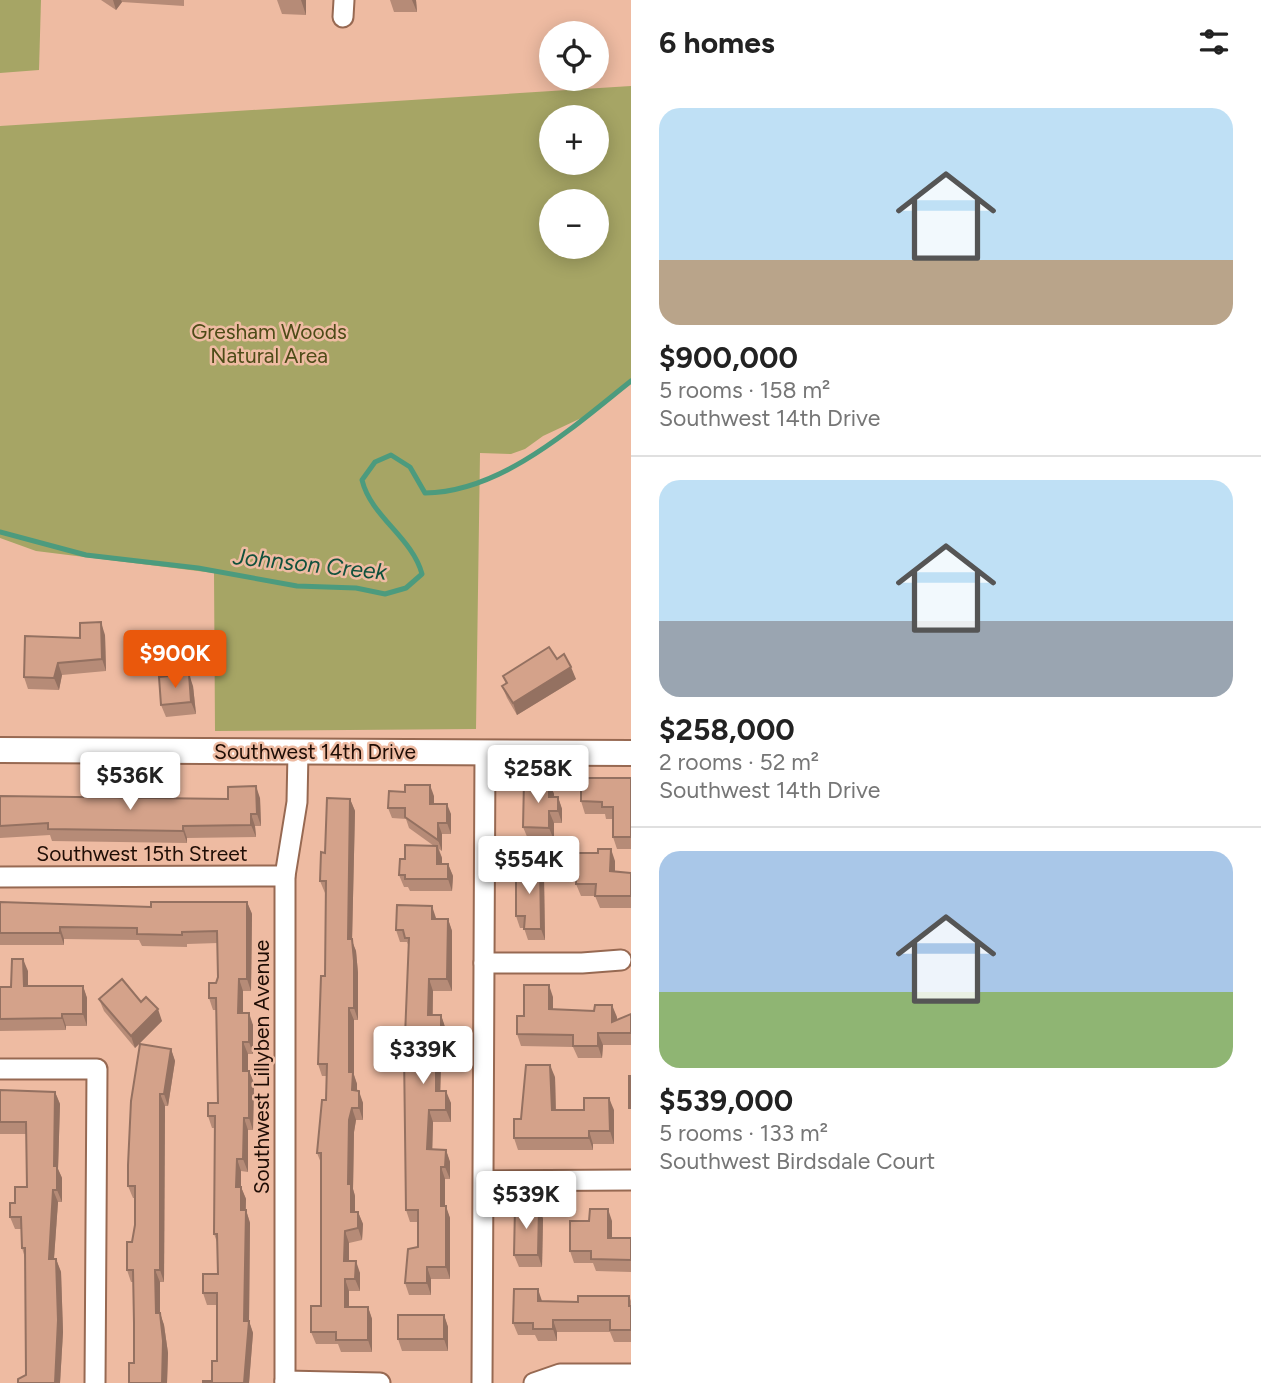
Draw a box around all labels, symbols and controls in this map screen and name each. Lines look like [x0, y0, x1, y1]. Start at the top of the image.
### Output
map controls [539, 21, 609, 259]
button: locate [539, 21, 609, 91]
icon: filters [1195, 23, 1233, 61]
text: 6 homes [659, 24, 775, 61]
button: + [539, 105, 609, 175]
icon: home [883, 153, 1009, 279]
button: − [539, 189, 609, 259]
park label: Gresham Woods Natural Area [191, 319, 347, 368]
text: $900,000 [659, 339, 798, 376]
text: 5 rooms · 158 m² [659, 376, 830, 404]
text: Southwest 14th Drive [659, 404, 880, 432]
icon: home [883, 525, 1009, 651]
water label: Johnson Creek [231, 542, 389, 586]
pin: $900K [126, 630, 224, 690]
text: $900K [139, 639, 211, 667]
text: $258,000 [659, 711, 795, 748]
street label: Southwest 14th Drive [214, 739, 416, 764]
pin: $258K [489, 746, 587, 805]
text: 2 rooms · 52 m² [659, 748, 819, 776]
pin: $536K [81, 752, 179, 812]
text: $258K [504, 754, 572, 782]
text: $536K [96, 761, 164, 789]
text: Southwest 14th Drive [659, 776, 880, 804]
pin: $554K [480, 836, 578, 896]
street label: Southwest 15th Street [36, 841, 248, 866]
text: $554K [494, 845, 564, 873]
icon: home [883, 896, 1009, 1022]
street label: Southwest Lillyben Avenue [249, 940, 274, 1194]
pin: $339K [374, 1026, 472, 1086]
text: $339K [390, 1035, 456, 1063]
text: $539,000 [659, 1082, 793, 1119]
text: 5 rooms · 133 m² [659, 1119, 828, 1147]
text: Southwest Birdsdale Court [659, 1147, 935, 1175]
pin: $539K [477, 1172, 575, 1231]
text: $539K [492, 1180, 560, 1208]

